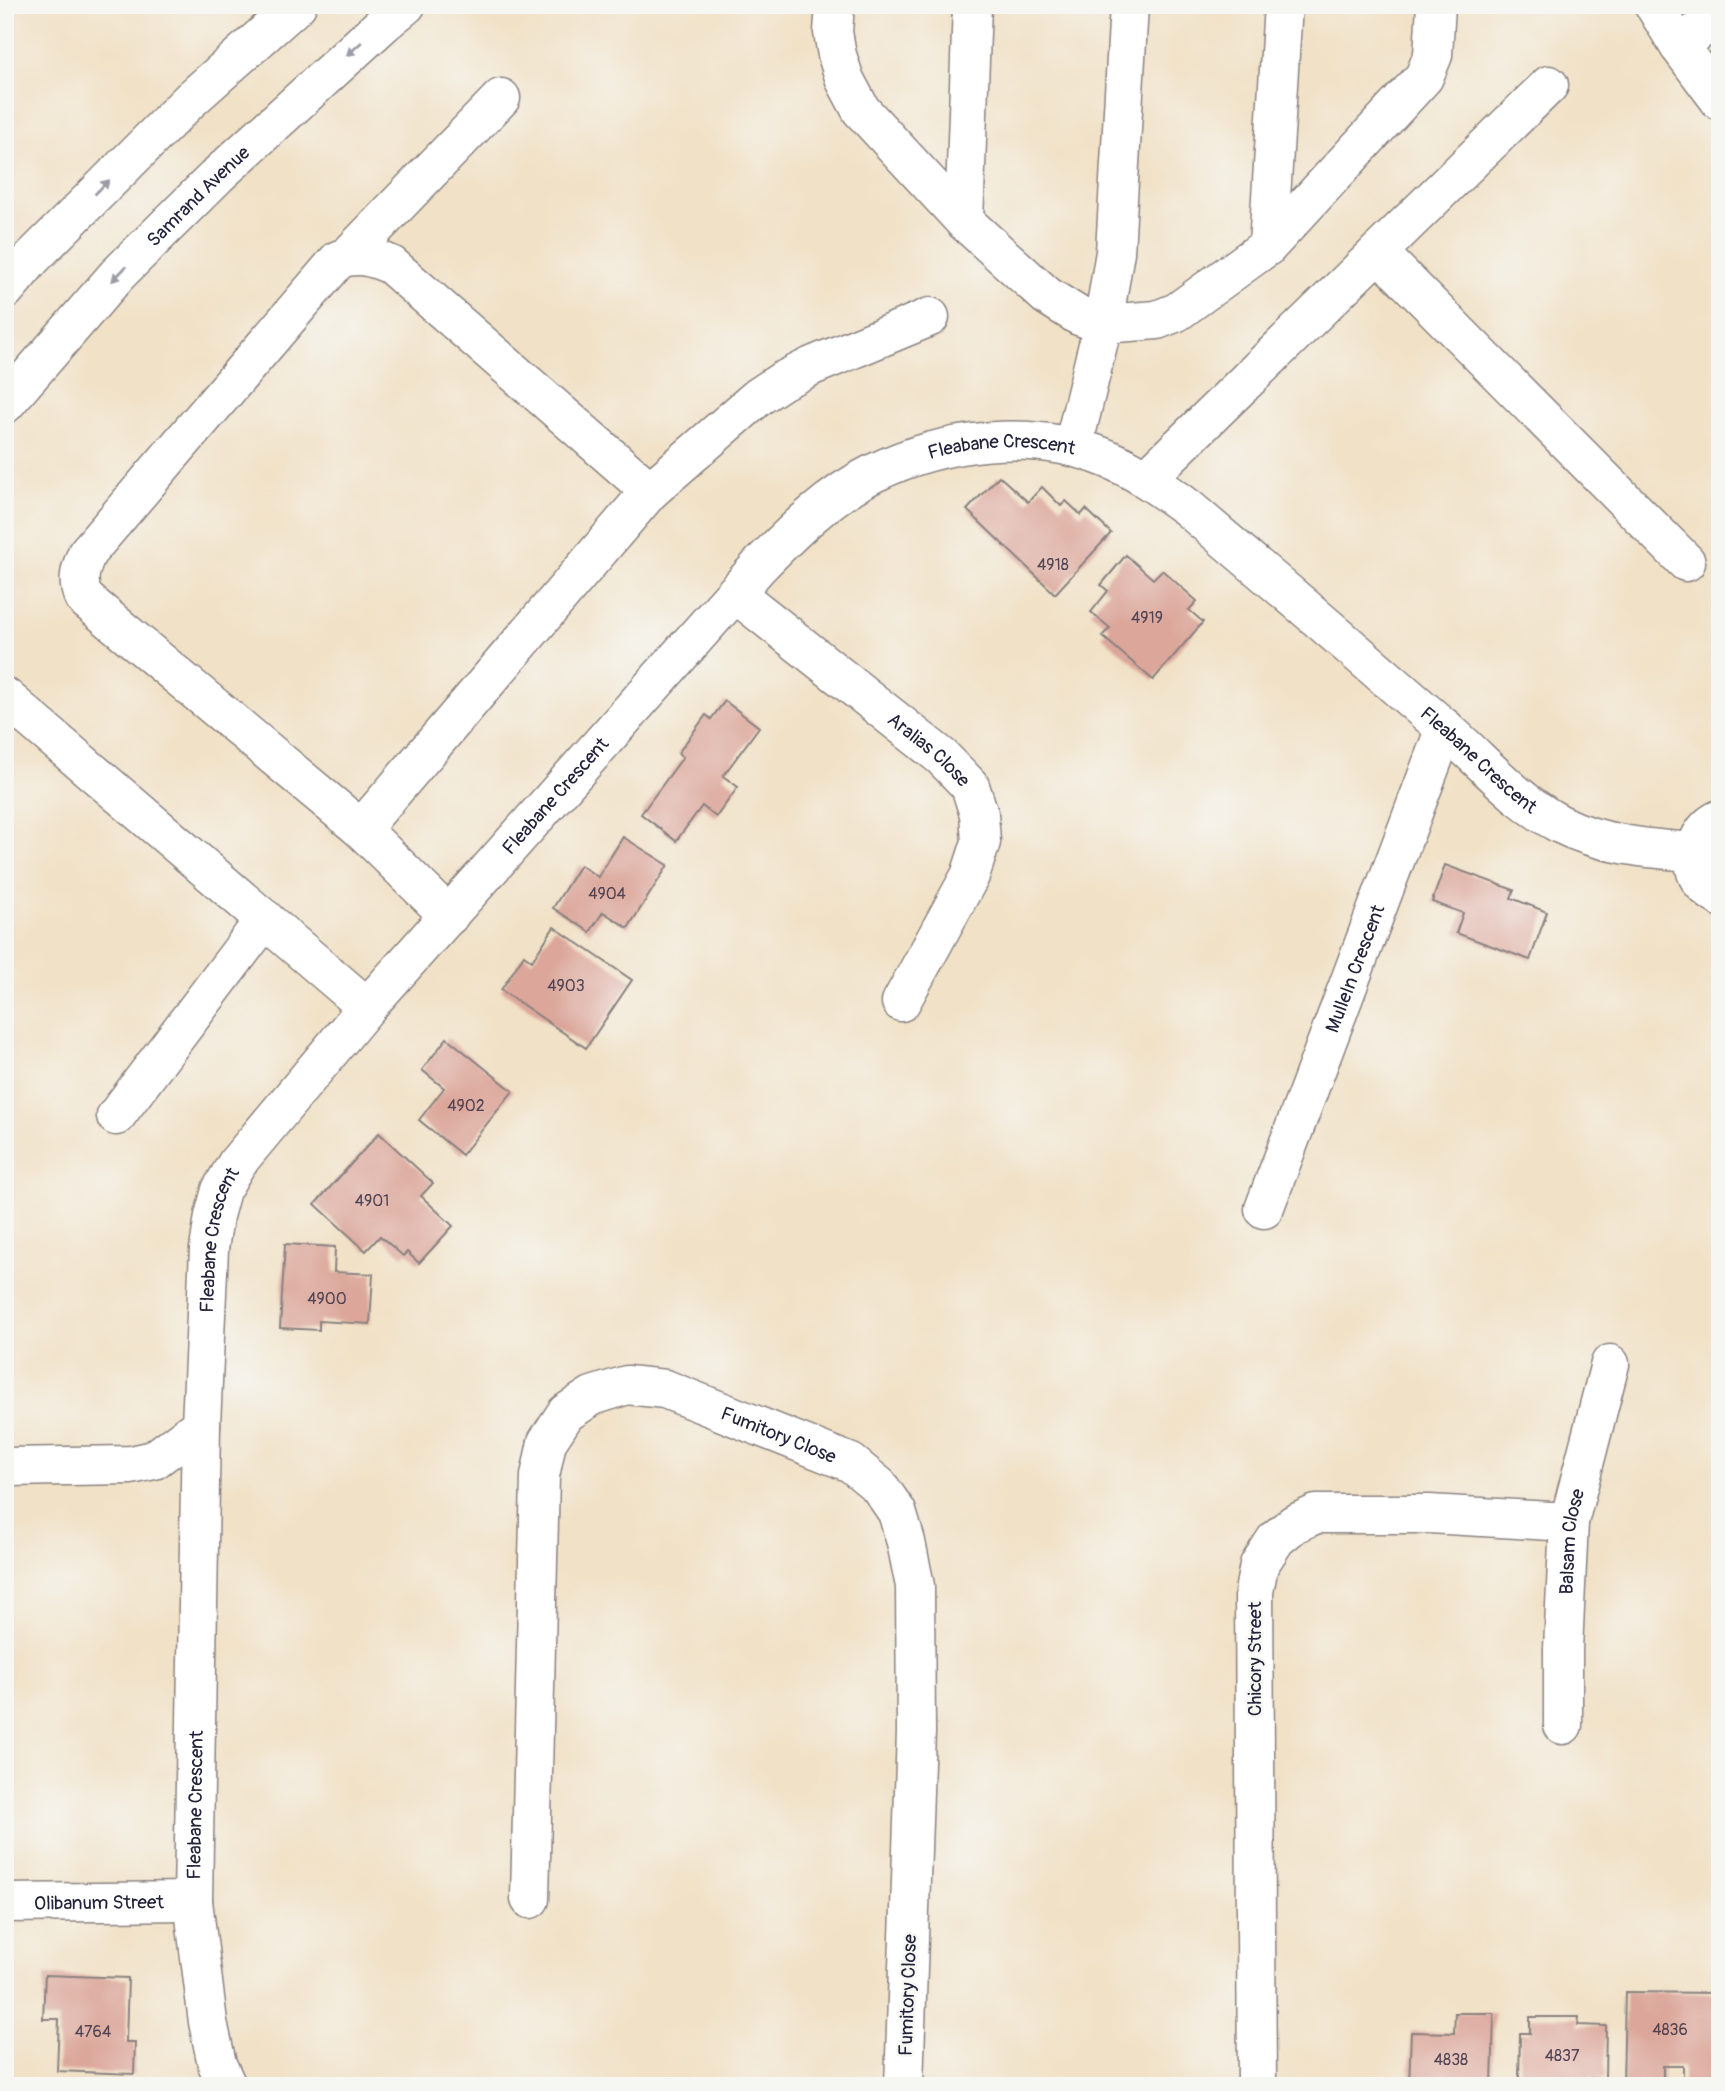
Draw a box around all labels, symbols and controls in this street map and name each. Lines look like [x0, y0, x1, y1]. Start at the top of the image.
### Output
one-way arrow [346, 41, 363, 57]
street label: Samrand Avenue [142, 141, 255, 252]
one-way arrow [94, 179, 111, 196]
one-way arrow [111, 265, 127, 282]
street label: Fleabane Crescent [925, 429, 1078, 465]
house number: 4918 [1037, 555, 1069, 575]
house number: 4919 [1131, 608, 1163, 628]
street label: Fleabane Crescent [1415, 702, 1542, 819]
street label: Aralias Close [883, 708, 975, 793]
street label: Fleabane Crescent [497, 732, 614, 860]
house number: 4904 [588, 884, 626, 904]
street label: MulleIn Crescent [1320, 901, 1391, 1036]
house number: 4903 [547, 976, 585, 996]
house number: 4902 [447, 1096, 485, 1116]
street label: Fleabane Crescent [195, 1163, 245, 1313]
house number: 4901 [355, 1191, 389, 1211]
house number: 4900 [307, 1289, 347, 1309]
street label: Fumitory Close [717, 1402, 840, 1469]
street label: Balsam Close [1555, 1485, 1590, 1595]
street label: Chicory Street [1243, 1601, 1267, 1716]
street label: Fleabane Crescent [182, 1730, 209, 1880]
street label: Olibanum Street [34, 1890, 164, 1916]
street label: Fumitory Close [894, 1933, 922, 2056]
house number: 4836 [1652, 2020, 1688, 2040]
house number: 4764 [75, 2022, 111, 2042]
house number: 4837 [1545, 2046, 1580, 2066]
house number: 4838 [1434, 2050, 1468, 2070]

